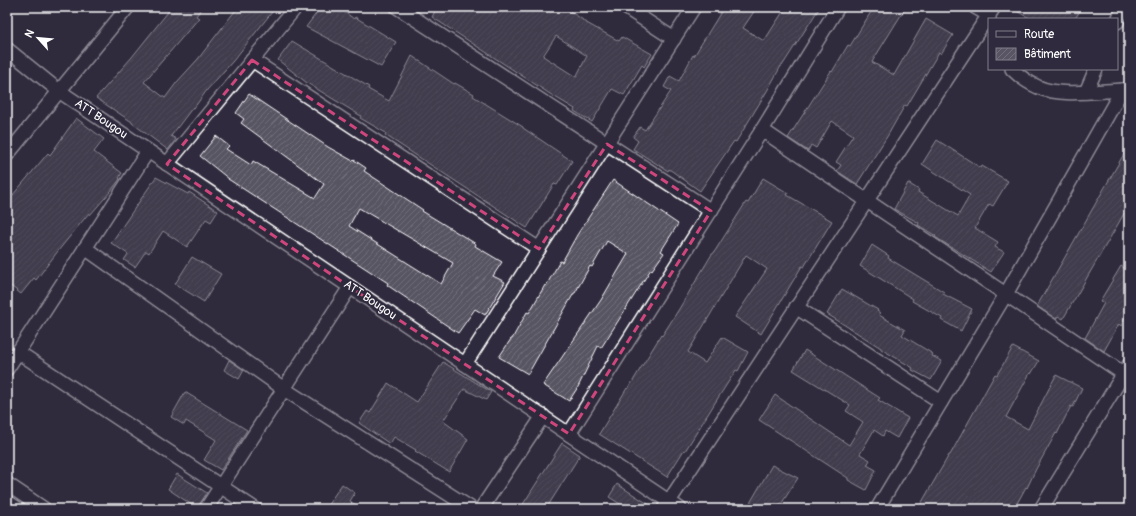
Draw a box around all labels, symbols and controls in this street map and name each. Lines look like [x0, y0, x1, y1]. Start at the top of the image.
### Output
north arrow [18, 18, 58, 58]
legend [988, 18, 1118, 70]
text: N [22, 27, 37, 40]
text: Route [1024, 27, 1054, 42]
text: Bâtiment [1024, 47, 1071, 62]
street label: ATT Bougou [72, 96, 130, 142]
street label: ATT Bougou [341, 277, 399, 323]

